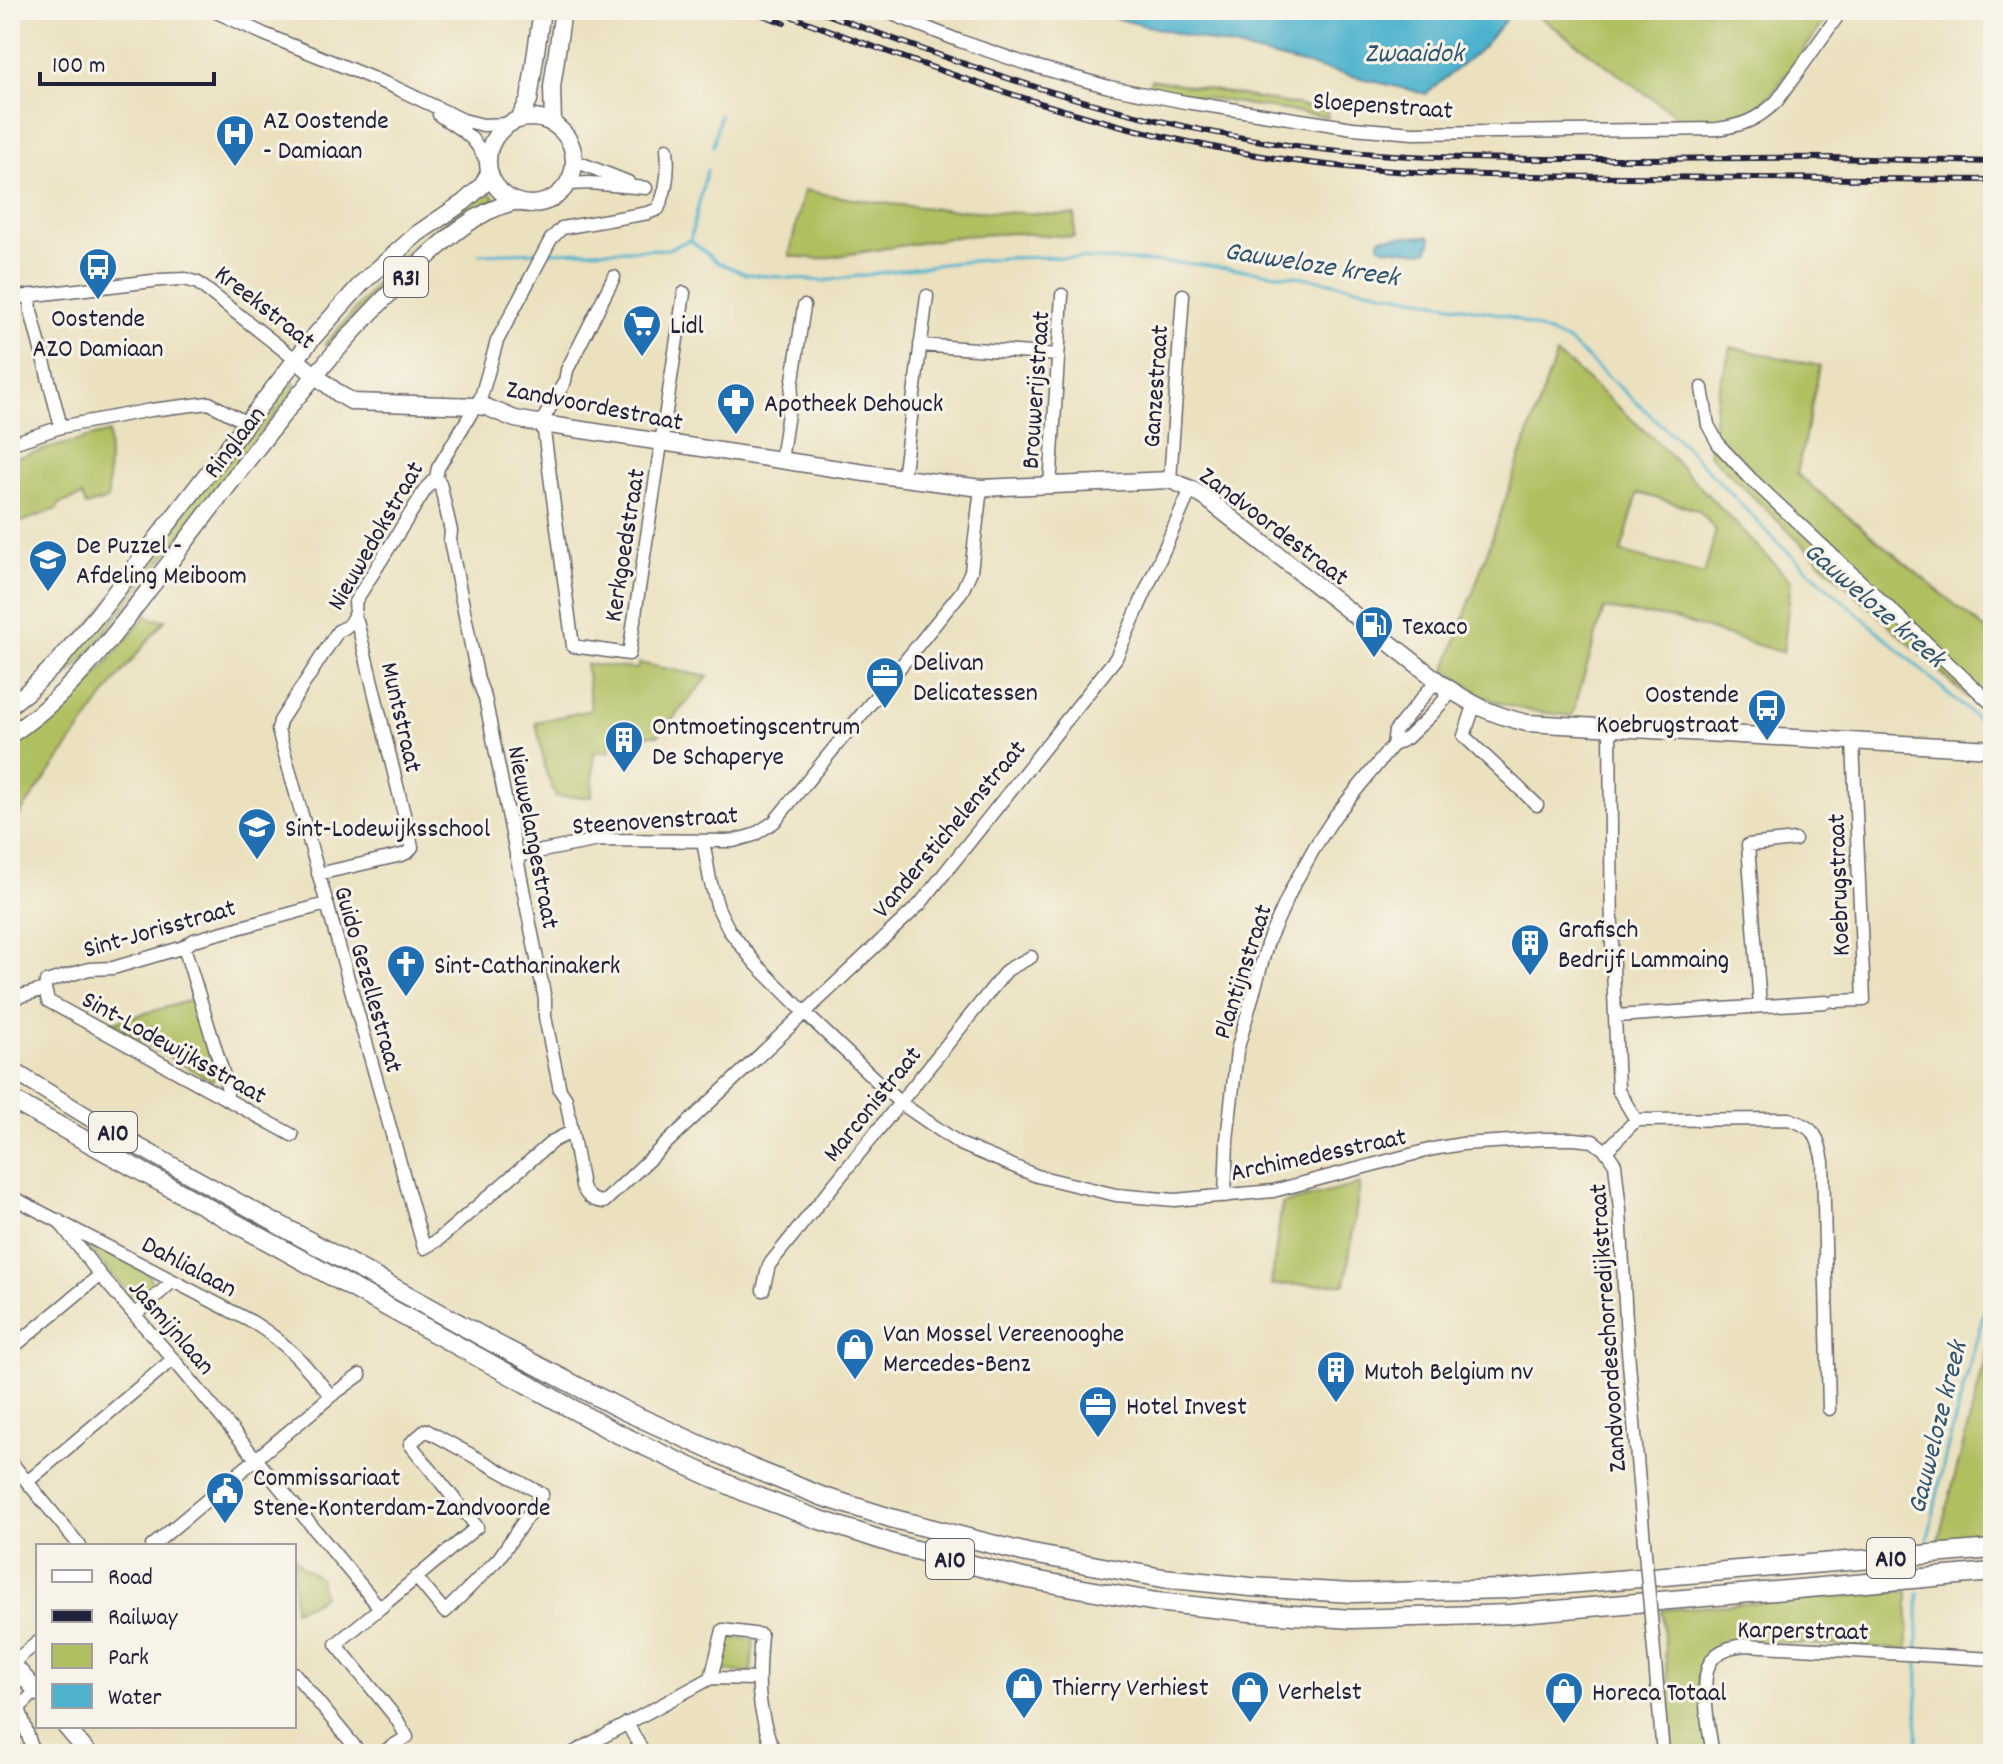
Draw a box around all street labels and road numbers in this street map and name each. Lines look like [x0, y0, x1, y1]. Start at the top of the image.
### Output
street label: Sloepenstraat [1311, 84, 1454, 131]
street label: Kreekstraat [205, 257, 323, 360]
road number: R31 [384, 257, 428, 297]
street label: Brouwerijstraat [1014, 310, 1061, 471]
street label: Ganzestraat [1135, 323, 1180, 449]
street label: Zandvoordestraat [503, 372, 686, 443]
street label: Ringlaan [196, 399, 276, 487]
street label: Nieuwedokstraat [319, 455, 435, 618]
street label: Zandvoordestraat [1190, 459, 1356, 597]
street label: Kerkgoedstraat [596, 466, 657, 625]
street label: Muntstraat [369, 659, 430, 777]
street label: Vanderstichelenstraat [865, 733, 1037, 928]
street label: Nieuwelangestraat [496, 743, 568, 933]
street label: Steenovenstraat [571, 798, 740, 847]
street label: Koebrugstraat [1820, 813, 1861, 957]
street label: Guido Gezellestraat [322, 882, 411, 1078]
street label: Sint-Jorisstraat [79, 891, 241, 970]
street label: Plantijnstraat [1205, 900, 1284, 1044]
street label: Sint-Lodewijksstraat [74, 983, 273, 1116]
street label: Marconistraat [815, 1039, 932, 1171]
road number: A10 [89, 1112, 137, 1152]
street label: Archimedesstraat [1227, 1120, 1411, 1193]
street label: Zandvoordeschorredijkstraat [1581, 1182, 1638, 1473]
street label: Dahlialaan [134, 1228, 243, 1309]
street label: Jasmijnlaan [118, 1272, 223, 1384]
road number: A10 [1867, 1538, 1915, 1578]
road number: A10 [926, 1539, 974, 1579]
street label: Karperstraat [1737, 1613, 1869, 1652]

